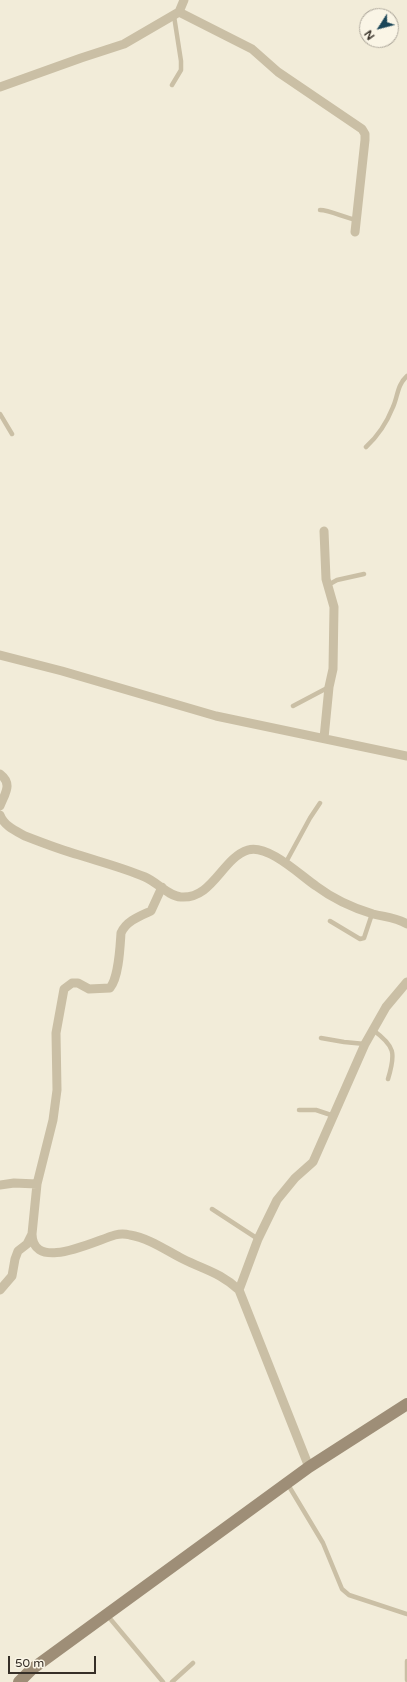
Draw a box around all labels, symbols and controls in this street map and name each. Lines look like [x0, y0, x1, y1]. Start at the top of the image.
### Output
north arrow [359, 8, 399, 48]
text: N [362, 27, 378, 42]
scale bar [10, 1648, 98, 1674]
text: 50 m [15, 1656, 44, 1670]

